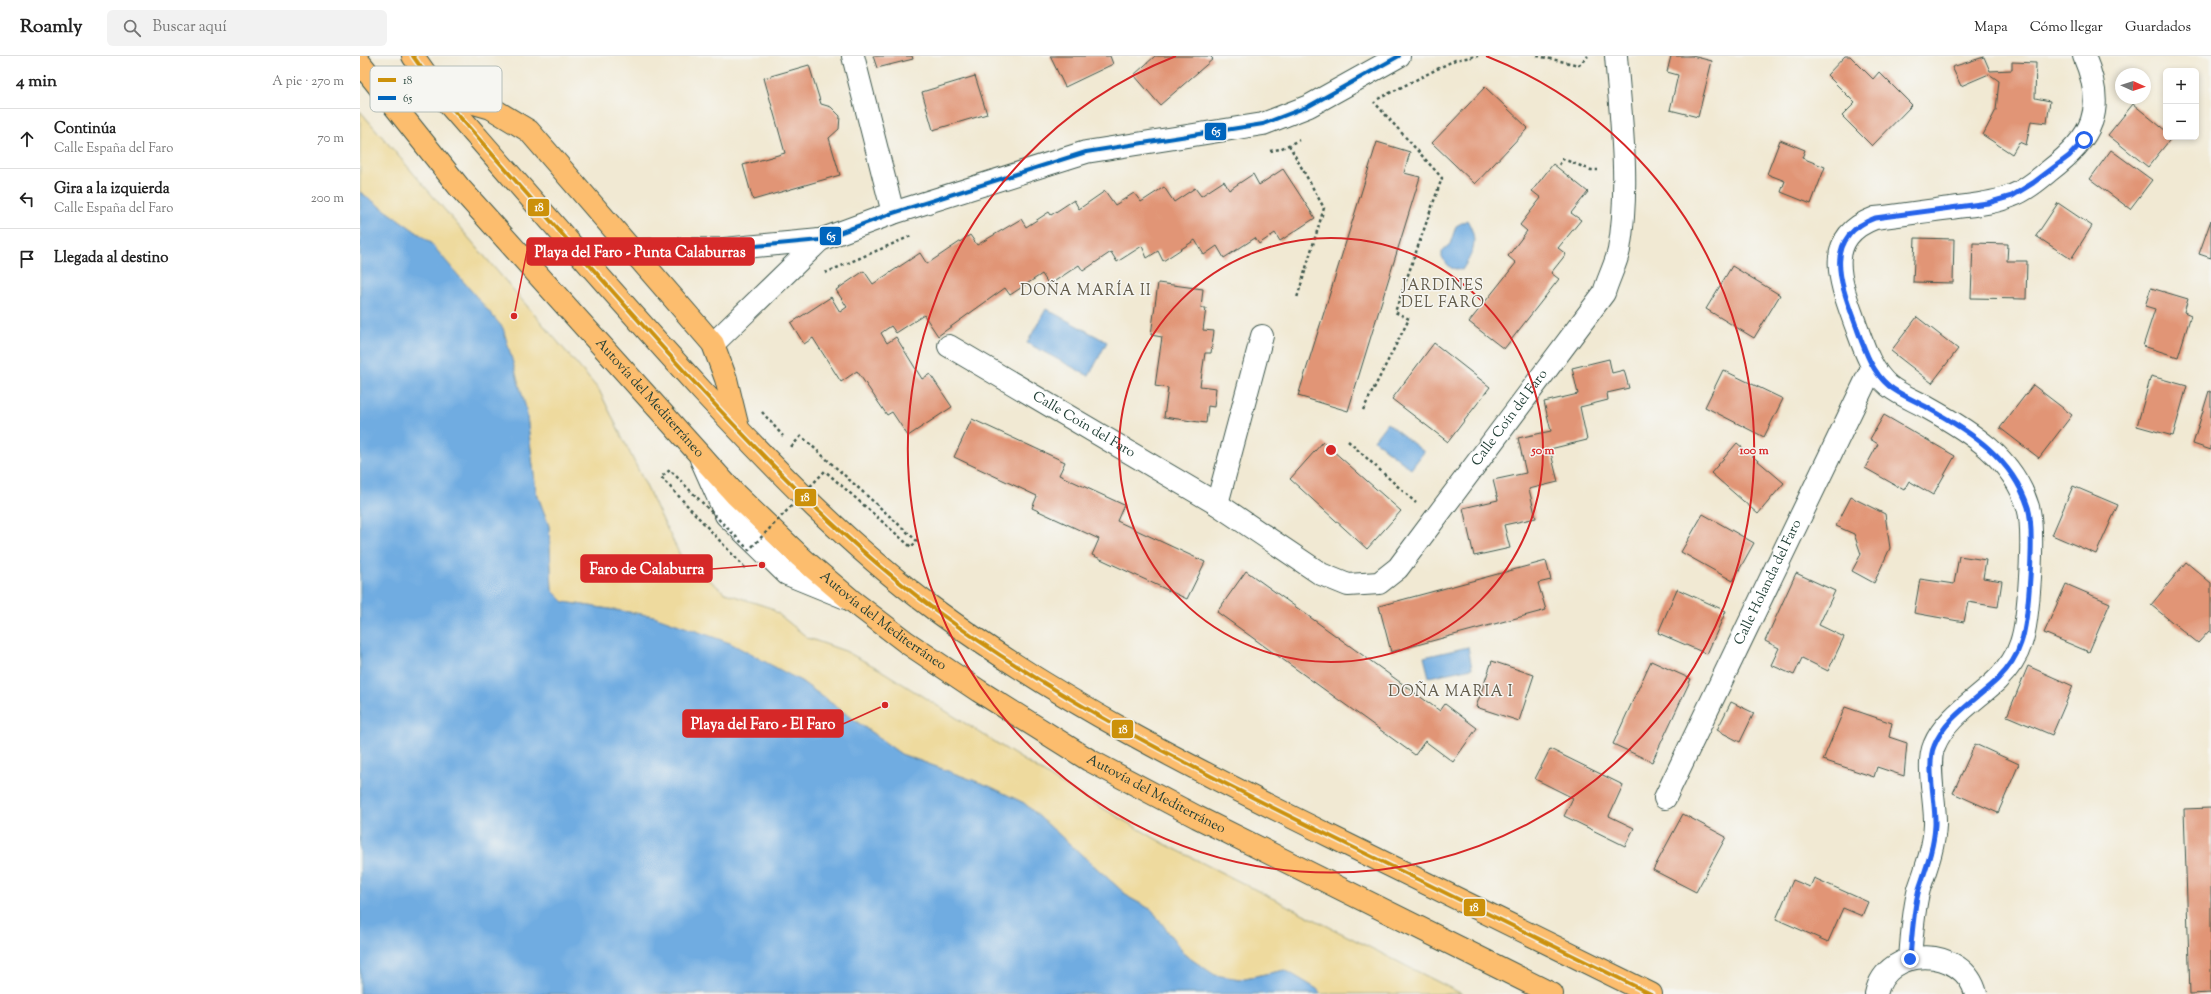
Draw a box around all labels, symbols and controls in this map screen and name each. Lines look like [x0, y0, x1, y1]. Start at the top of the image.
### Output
search box [107, 10, 387, 46]
text: Roamly [20, 14, 83, 41]
icon: search [121, 17, 143, 39]
text: Buscar aquí [153, 17, 227, 38]
text: Mapa [1974, 18, 2008, 38]
text: Cómo llegar [2030, 18, 2103, 38]
text: Guardados [2125, 18, 2191, 38]
legend [370, 66, 502, 112]
north arrow [2115, 68, 2151, 104]
map controls [2163, 68, 2199, 140]
button: + [2163, 68, 2199, 104]
text: 4 min [16, 70, 57, 94]
text: A pie · 270 m [272, 73, 344, 91]
text: 18 [403, 73, 413, 89]
text: 65 [403, 91, 412, 107]
button: − [2163, 104, 2199, 140]
text: Continúa [54, 119, 116, 140]
line badge: 65 [1204, 122, 1227, 141]
text: 65 [1211, 124, 1221, 140]
icon: ahead [16, 128, 38, 150]
text: 70 m [317, 130, 344, 148]
route start [2075, 131, 2093, 149]
text: Calle España del Faro [54, 140, 173, 158]
text: Gira a la izquierda [54, 179, 170, 200]
icon: left [16, 188, 38, 210]
text: 200 m [311, 190, 344, 208]
line badge: 18 [527, 198, 550, 217]
text: Calle España del Faro [54, 200, 173, 218]
text: 18 [533, 200, 544, 216]
line badge: 65 [819, 226, 842, 246]
text: 65 [826, 229, 836, 245]
callout: Playa del Faro - Punta Calaburras [527, 238, 754, 265]
text: Playa del Faro - Punta Calaburras [534, 243, 746, 264]
icon: arrive [16, 248, 38, 270]
text: Llegada al destino [54, 248, 169, 269]
district label: JARDINES DEL FARO [1401, 276, 1485, 314]
district label: DOÑA MARÍA II [1020, 280, 1152, 302]
street label: Autovía del Mediterráneo [590, 334, 708, 463]
street label: Calle Coín del Faro [1467, 365, 1553, 471]
street label: Calle Coín del Faro [1028, 387, 1139, 464]
text: 50 m [1531, 442, 1555, 460]
text: 100 m [1738, 442, 1769, 460]
centre of rings [1324, 443, 1338, 457]
line badge: 18 [794, 488, 817, 507]
text: 18 [799, 490, 810, 506]
street label: Calle Holanda del Faro [1730, 516, 1808, 649]
callout: Faro de Calaburra [581, 555, 712, 582]
text: Faro de Calaburra [589, 560, 705, 581]
street label: Autovía del Mediterráneo [815, 567, 950, 676]
district label: DOÑA MARIA I [1388, 681, 1514, 703]
callout: Playa del Faro - El Faro [683, 710, 843, 737]
text: Playa del Faro - El Faro [691, 715, 835, 736]
line badge: 18 [1111, 719, 1134, 739]
text: 18 [1117, 722, 1128, 738]
street label: Autovía del Mediterráneo [1083, 750, 1229, 840]
line badge: 18 [1463, 898, 1486, 917]
text: 18 [1468, 900, 1479, 916]
route end [1901, 950, 1919, 968]

